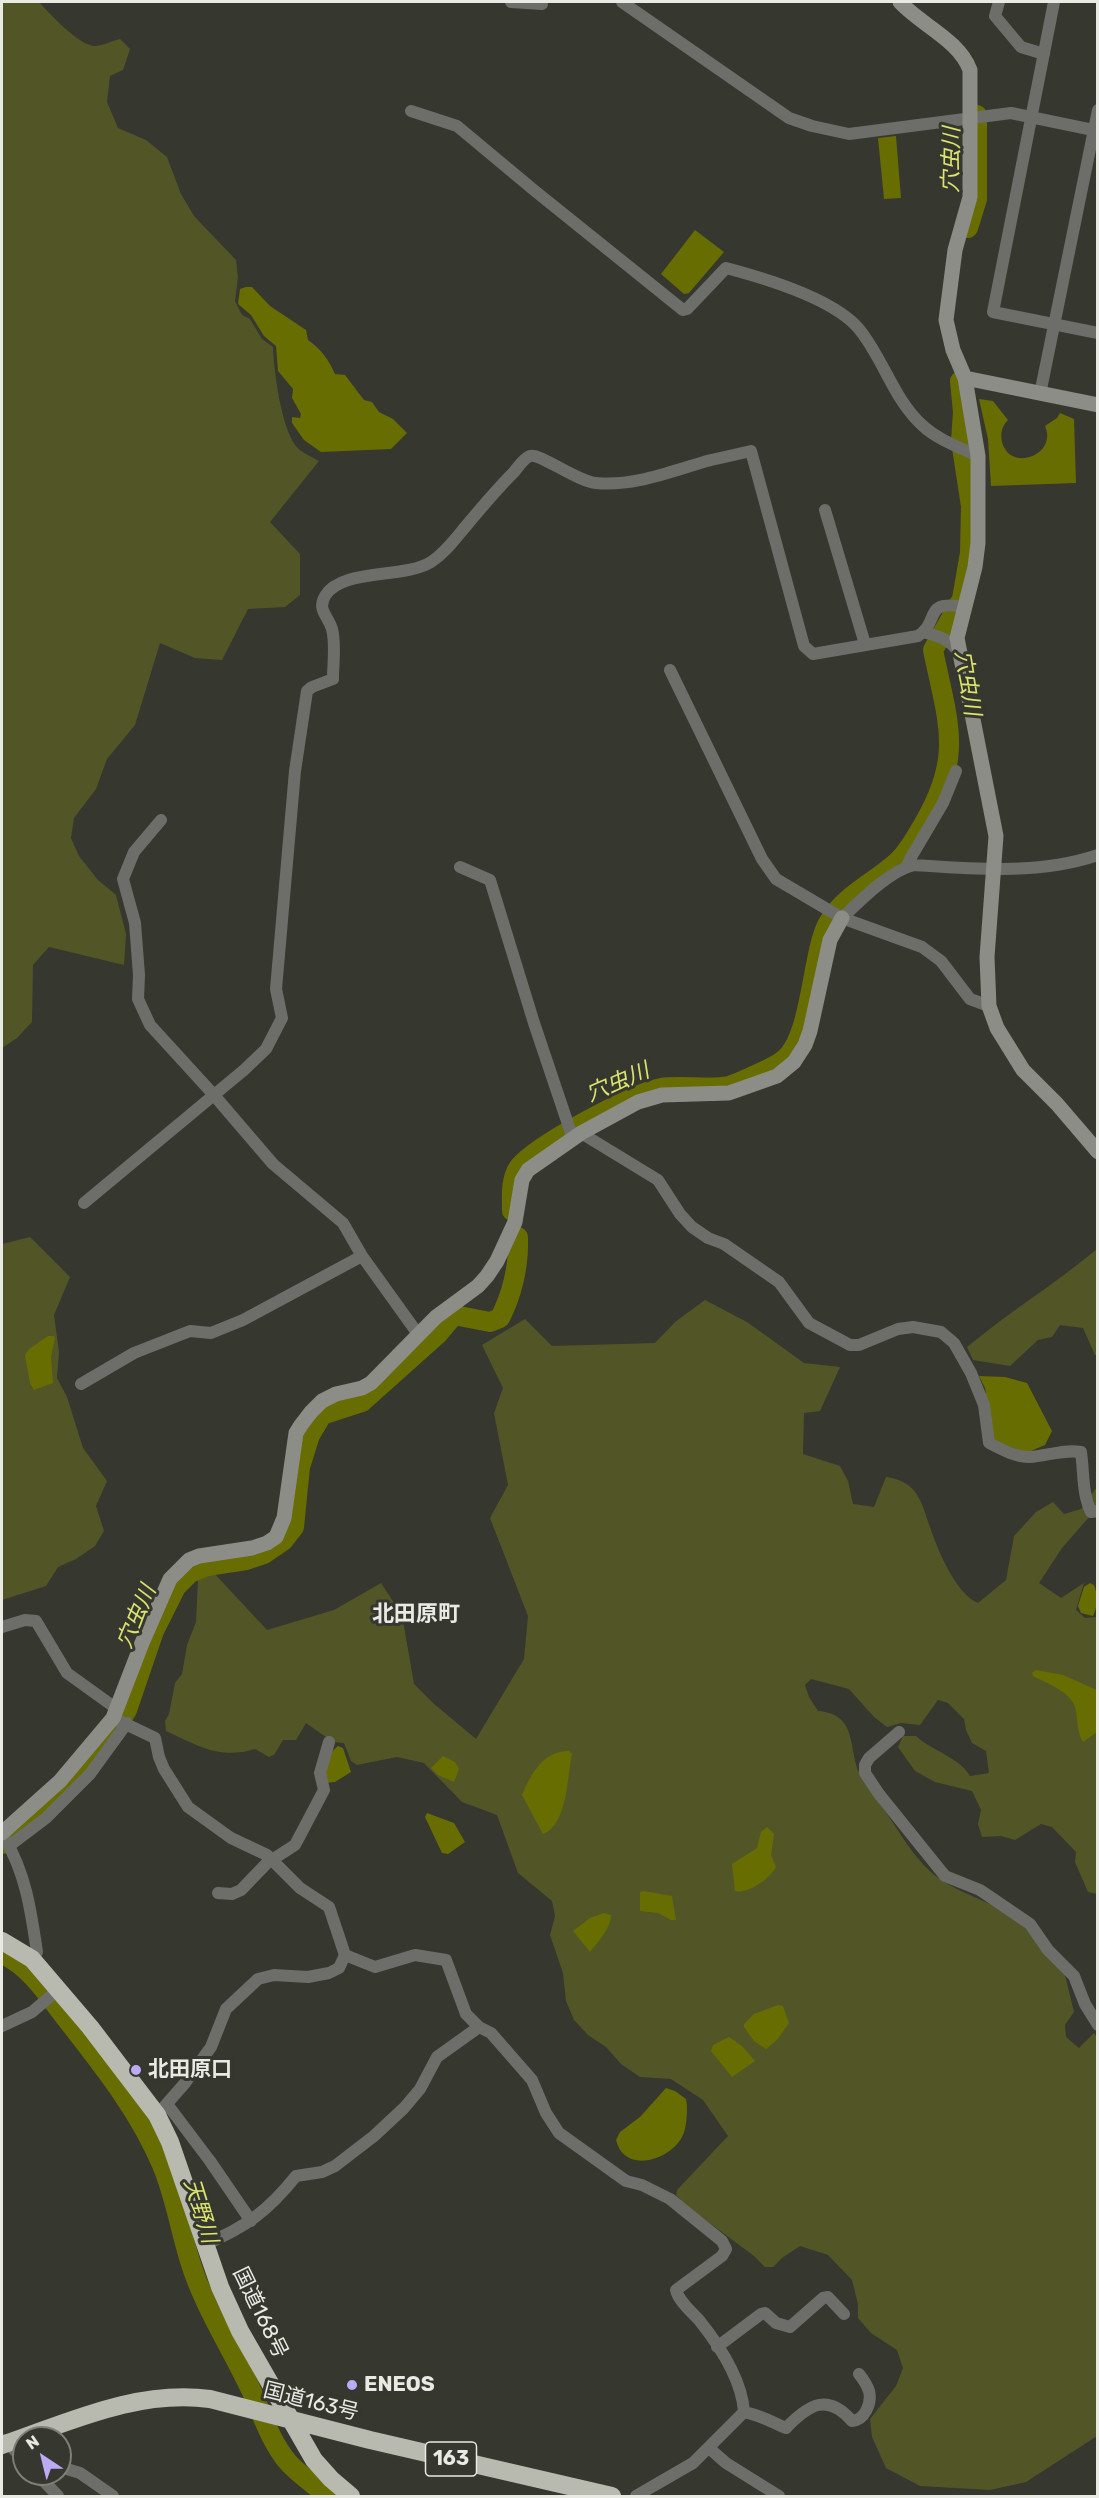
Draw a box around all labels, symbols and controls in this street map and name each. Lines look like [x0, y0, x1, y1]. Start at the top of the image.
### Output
water label: 穴虫川 [938, 127, 966, 193]
water label: 穴虫川 [949, 648, 985, 718]
water label: 穴虫川 [582, 1058, 654, 1108]
water label: 穴虫川 [112, 1581, 162, 1653]
district label: 北田原町 [372, 1602, 460, 1628]
place label: 北田原口 [148, 2057, 232, 2083]
marker: 北田原口 [129, 2063, 143, 2077]
water label: 天野川 [178, 2176, 222, 2246]
street label: 国道168号 [227, 2263, 293, 2363]
place label: ENEOS [364, 2372, 435, 2398]
street label: 国道163号 [261, 2378, 361, 2426]
marker: ENEOS [345, 2378, 359, 2392]
north arrow [12, 2426, 72, 2486]
text: N [22, 2431, 43, 2454]
road number: 163 [426, 2442, 476, 2476]

